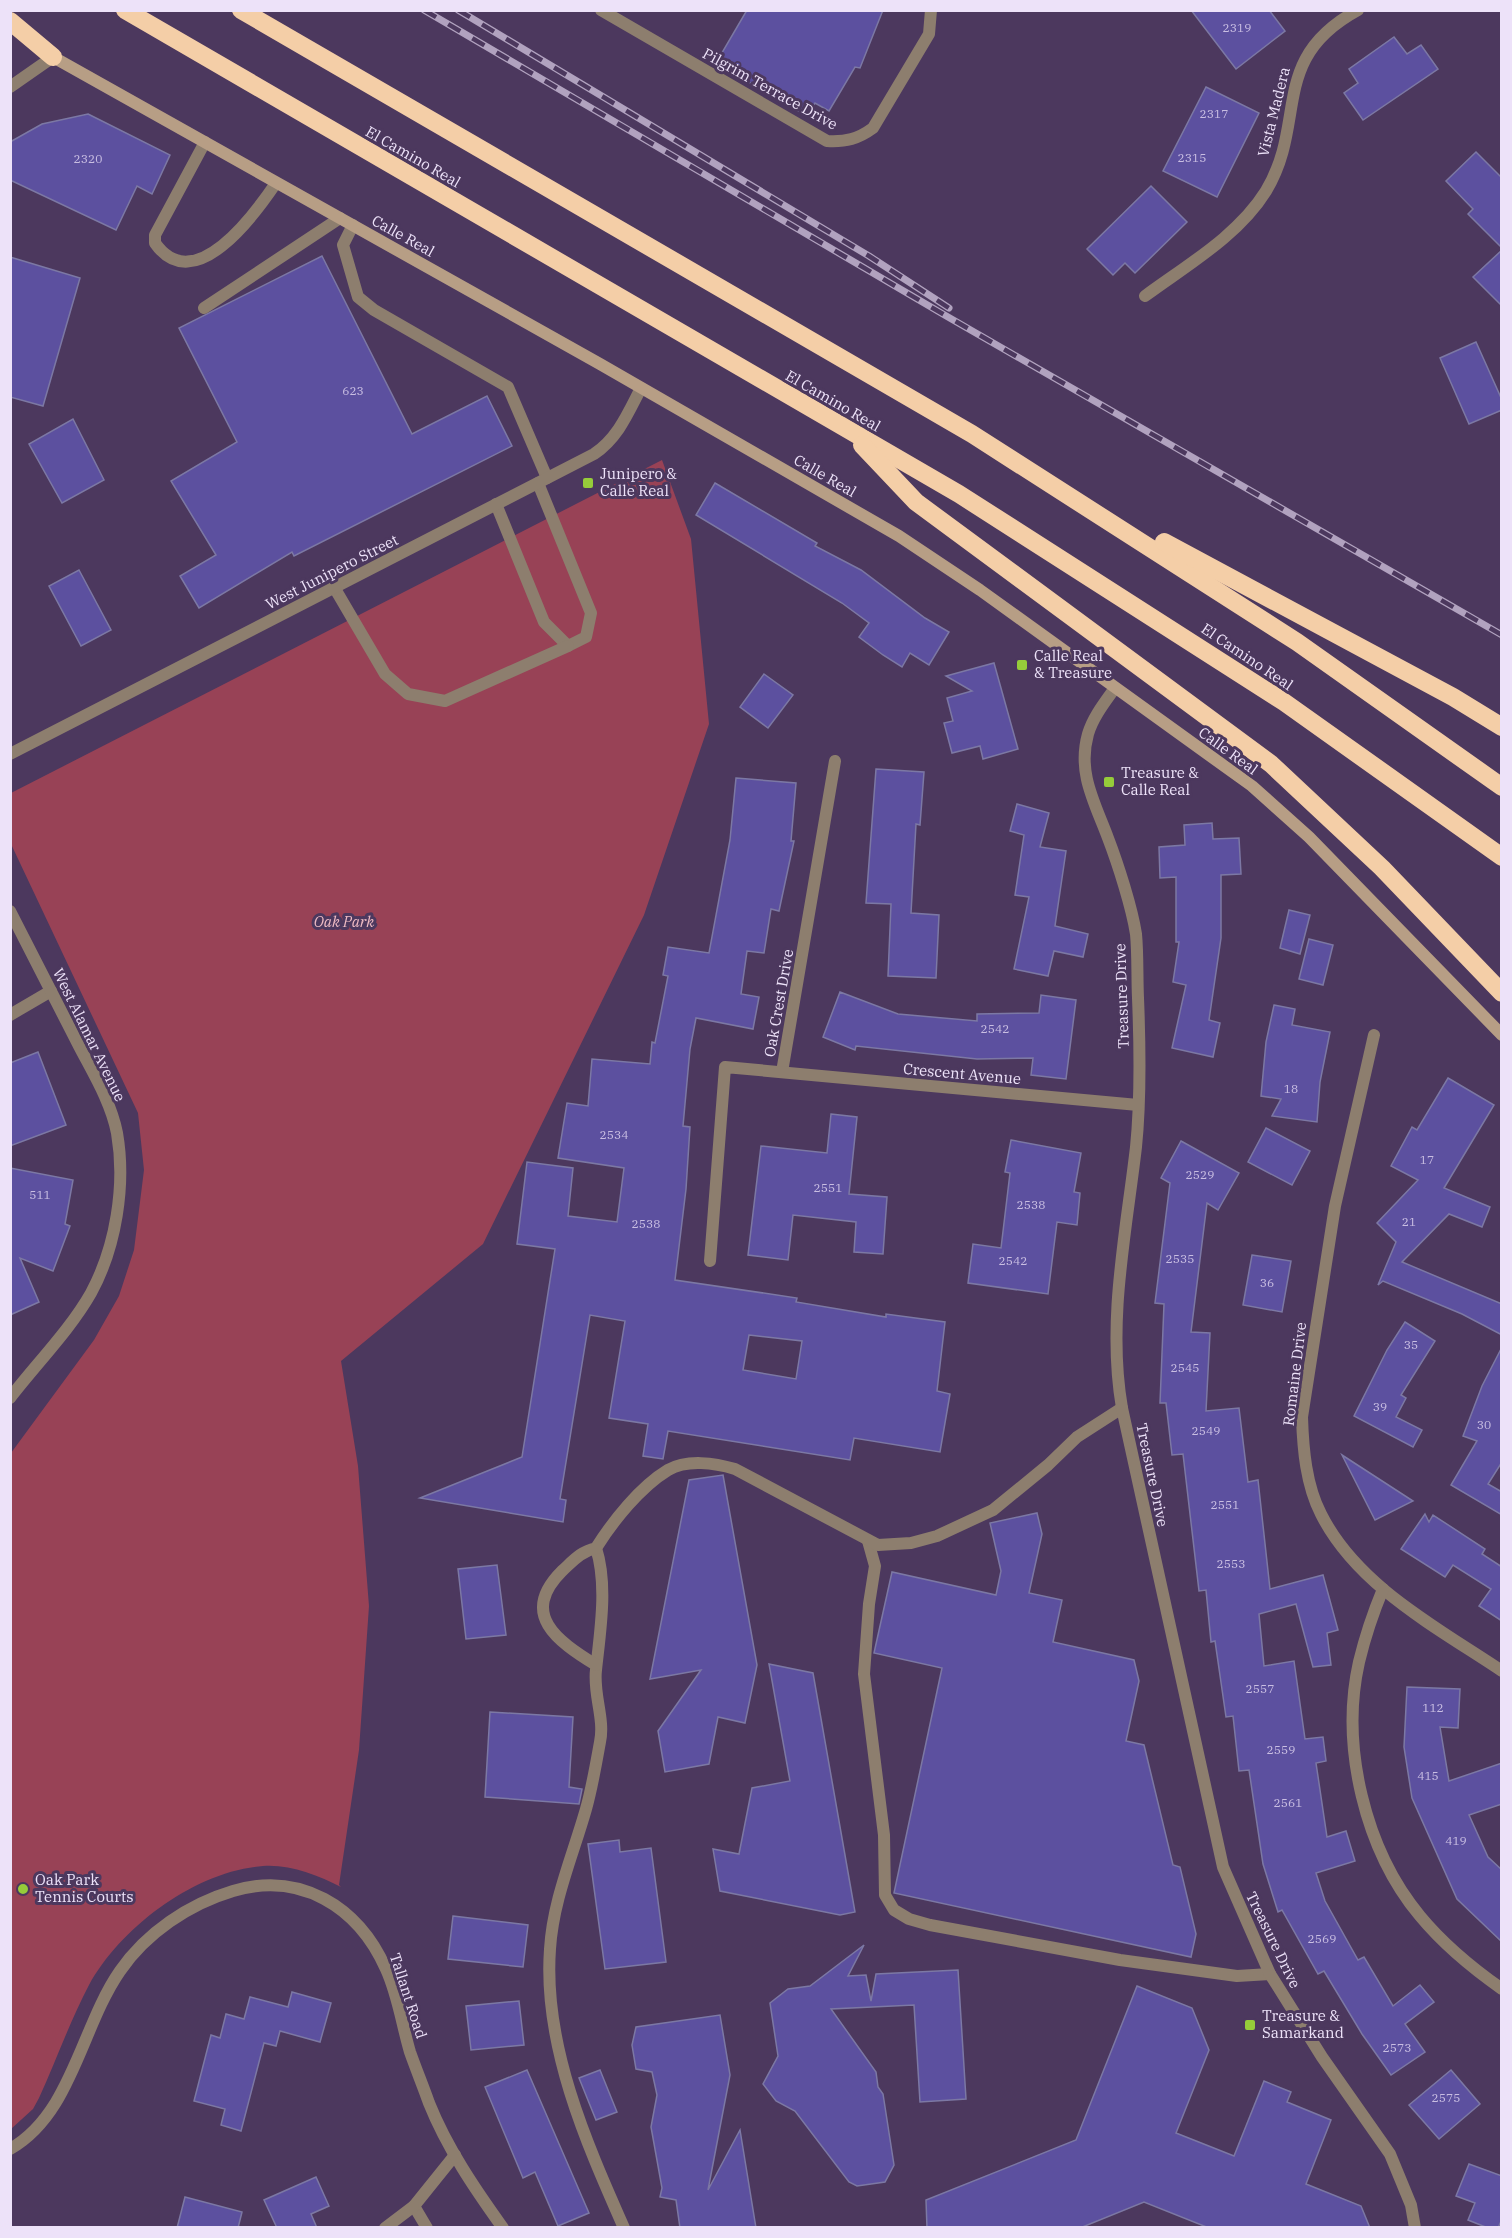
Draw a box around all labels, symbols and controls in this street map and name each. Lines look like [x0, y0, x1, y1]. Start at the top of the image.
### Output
house number: 2319 [1223, 20, 1251, 35]
street label: Pilgrim Terrace Drive [699, 44, 841, 134]
street label: Vista Madera [1253, 65, 1294, 159]
house number: 2317 [1200, 106, 1228, 121]
street label: El Camino Real [362, 122, 464, 191]
house number: 2315 [1178, 150, 1206, 165]
house number: 2320 [74, 151, 102, 166]
street label: Calle Real [368, 211, 438, 261]
street label: El Camino Real [782, 366, 884, 435]
house number: 623 [342, 383, 364, 398]
street label: Calle Real [791, 450, 860, 501]
place label: Junipero & Calle Real [600, 464, 677, 500]
marker: Junipero & Calle Real [581, 476, 595, 490]
street label: West Junipero Street [262, 530, 401, 613]
street label: El Camino Real [1198, 619, 1297, 694]
place label: Calle Real & Treasure [1034, 646, 1112, 682]
marker: Calle Real & Treasure [1015, 658, 1029, 672]
street label: Calle Real [1195, 723, 1262, 779]
place label: Treasure & Calle Real [1121, 763, 1199, 799]
marker: Treasure & Calle Real [1102, 775, 1116, 789]
park label: Oak Park [314, 912, 374, 931]
street label: Treasure Drive [1110, 943, 1133, 1049]
street label: Oak Crest Drive [760, 947, 797, 1058]
street label: West Alamar Avenue [49, 965, 130, 1105]
house number: 2542 [981, 1021, 1009, 1036]
street label: Crescent Avenue [902, 1059, 1022, 1088]
house number: 18 [1284, 1081, 1298, 1096]
house number: 2534 [600, 1127, 628, 1142]
house number: 17 [1420, 1152, 1434, 1167]
house number: 2529 [1186, 1167, 1214, 1182]
house number: 2551 [814, 1180, 842, 1195]
house number: 511 [29, 1187, 51, 1202]
house number: 2538 [1017, 1197, 1045, 1212]
house number: 21 [1402, 1214, 1416, 1229]
house number: 2538 [632, 1216, 660, 1231]
house number: 2535 [1166, 1251, 1194, 1266]
house number: 2542 [999, 1253, 1027, 1268]
house number: 36 [1260, 1275, 1274, 1290]
street label: Romaine Drive [1279, 1321, 1310, 1427]
house number: 35 [1404, 1337, 1418, 1352]
house number: 2545 [1171, 1360, 1199, 1375]
house number: 39 [1373, 1399, 1387, 1414]
house number: 30 [1477, 1417, 1491, 1432]
street label: Treasure Drive [1132, 1421, 1173, 1528]
house number: 2549 [1192, 1423, 1220, 1438]
house number: 2551 [1211, 1497, 1239, 1512]
house number: 2553 [1217, 1556, 1245, 1571]
house number: 2557 [1246, 1681, 1274, 1696]
house number: 112 [1422, 1700, 1444, 1715]
house number: 2559 [1267, 1742, 1295, 1757]
house number: 415 [1417, 1768, 1439, 1783]
house number: 2561 [1274, 1795, 1302, 1810]
house number: 419 [1445, 1833, 1467, 1848]
place label: Oak Park Tennis Courts [35, 1870, 134, 1906]
marker: Oak Park Tennis Courts [16, 1882, 30, 1896]
street label: Treasure Drive [1242, 1888, 1305, 1991]
house number: 2569 [1308, 1931, 1336, 1946]
street label: Tallant Road [386, 1951, 431, 2041]
place label: Treasure & Samarkand [1262, 2006, 1344, 2042]
marker: Treasure & Samarkand [1243, 2018, 1257, 2032]
house number: 2573 [1383, 2040, 1411, 2055]
house number: 2575 [1432, 2090, 1460, 2105]

